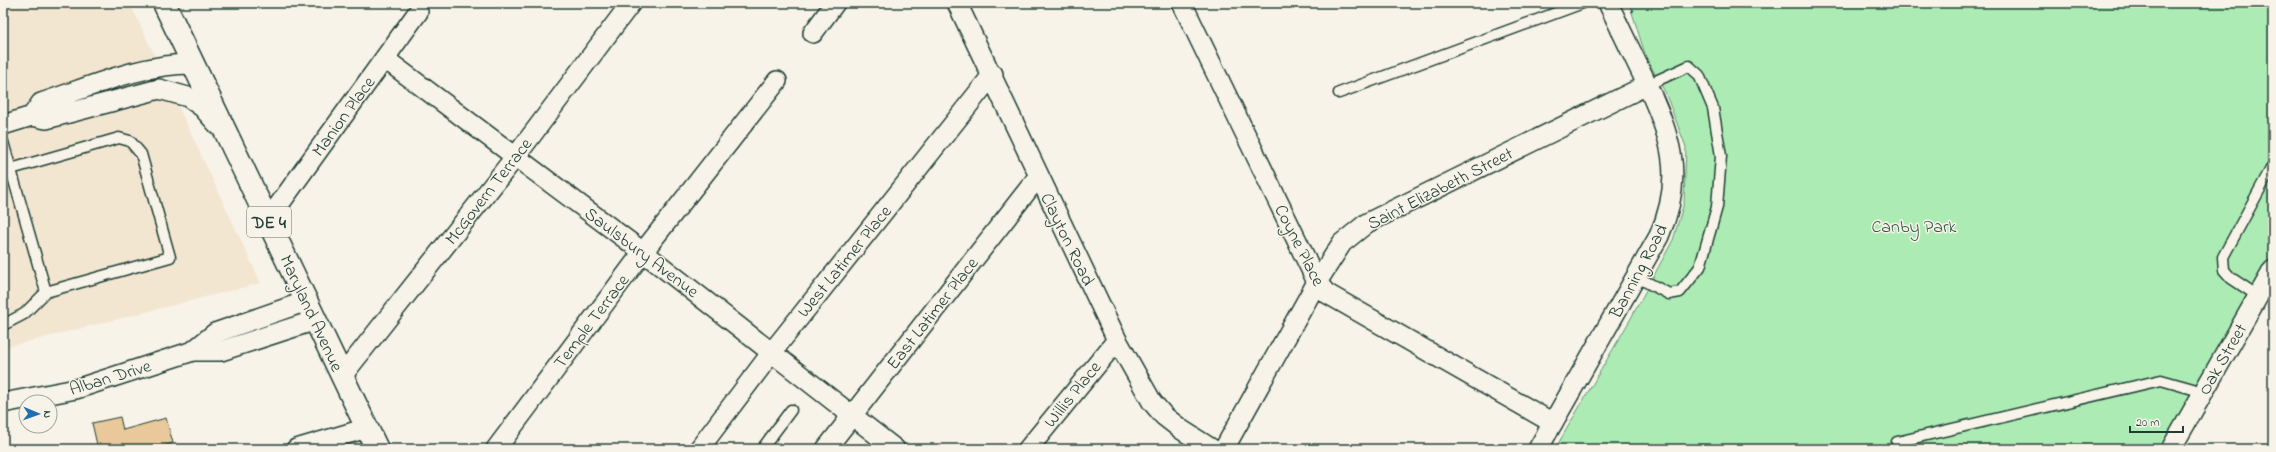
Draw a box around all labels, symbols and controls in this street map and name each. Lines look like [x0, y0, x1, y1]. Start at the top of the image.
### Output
street label: Manion Place [307, 71, 383, 163]
street label: McGovern Terrace [440, 133, 540, 251]
street label: Saint Elizabeth Street [1364, 142, 1518, 238]
street label: Clayton Road [1032, 189, 1100, 291]
street label: West Latimer Place [792, 200, 900, 324]
street label: Coyne Place [1266, 200, 1330, 292]
street label: Saulsbury Avenue [578, 202, 704, 306]
road number: DE 4 [247, 207, 291, 237]
park label: Canby Park [1871, 215, 1957, 241]
street label: Banning Road [1604, 220, 1676, 325]
street label: Maryland Avenue [272, 251, 349, 377]
street label: East Latimer Place [881, 252, 986, 376]
street label: Temple Terrace [548, 269, 637, 375]
street label: Oak Street [2193, 319, 2255, 401]
street label: Alban Drive [66, 354, 156, 404]
street label: Willis Place [1039, 356, 1109, 434]
north arrow [18, 394, 58, 434]
scale bar [2130, 408, 2183, 434]
text: N [39, 410, 55, 418]
text: 20 m [2136, 414, 2159, 432]

